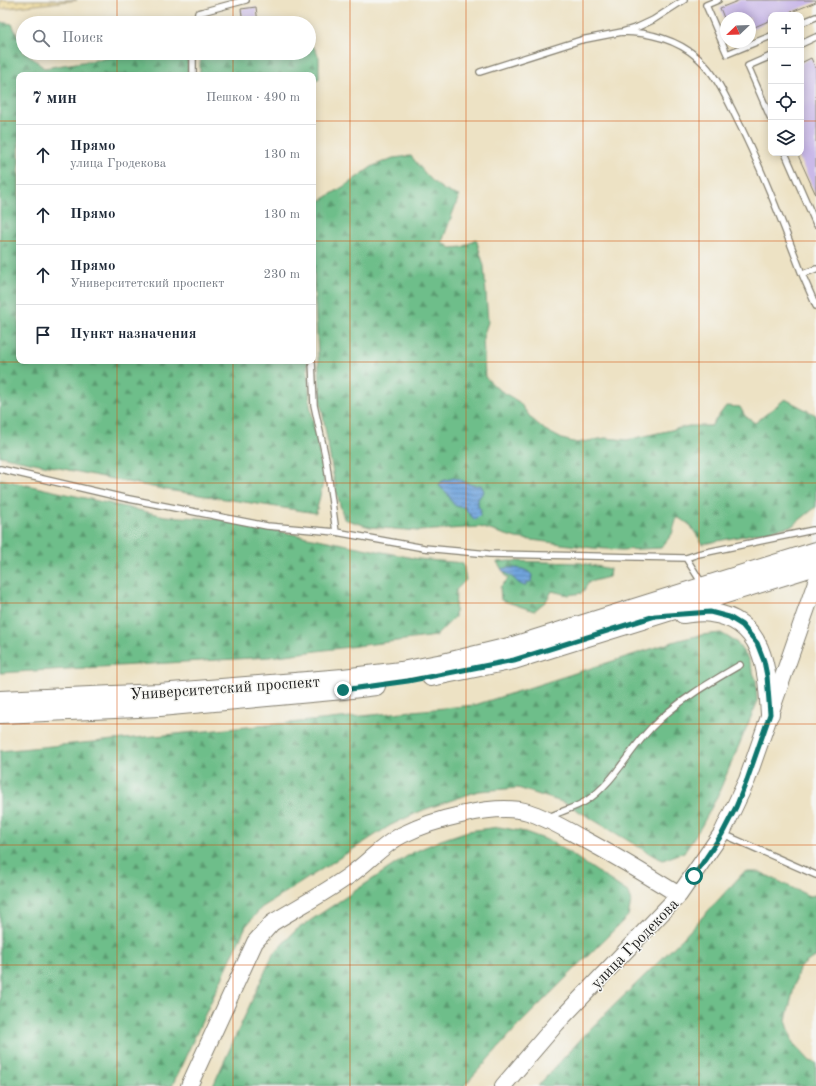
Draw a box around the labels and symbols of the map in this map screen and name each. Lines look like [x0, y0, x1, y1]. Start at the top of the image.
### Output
north arrow [720, 12, 756, 48]
street label: Университетский проспект [130, 674, 321, 704]
route end [334, 681, 352, 699]
route start [685, 867, 703, 885]
street label: улица Гродекова [589, 896, 682, 993]

